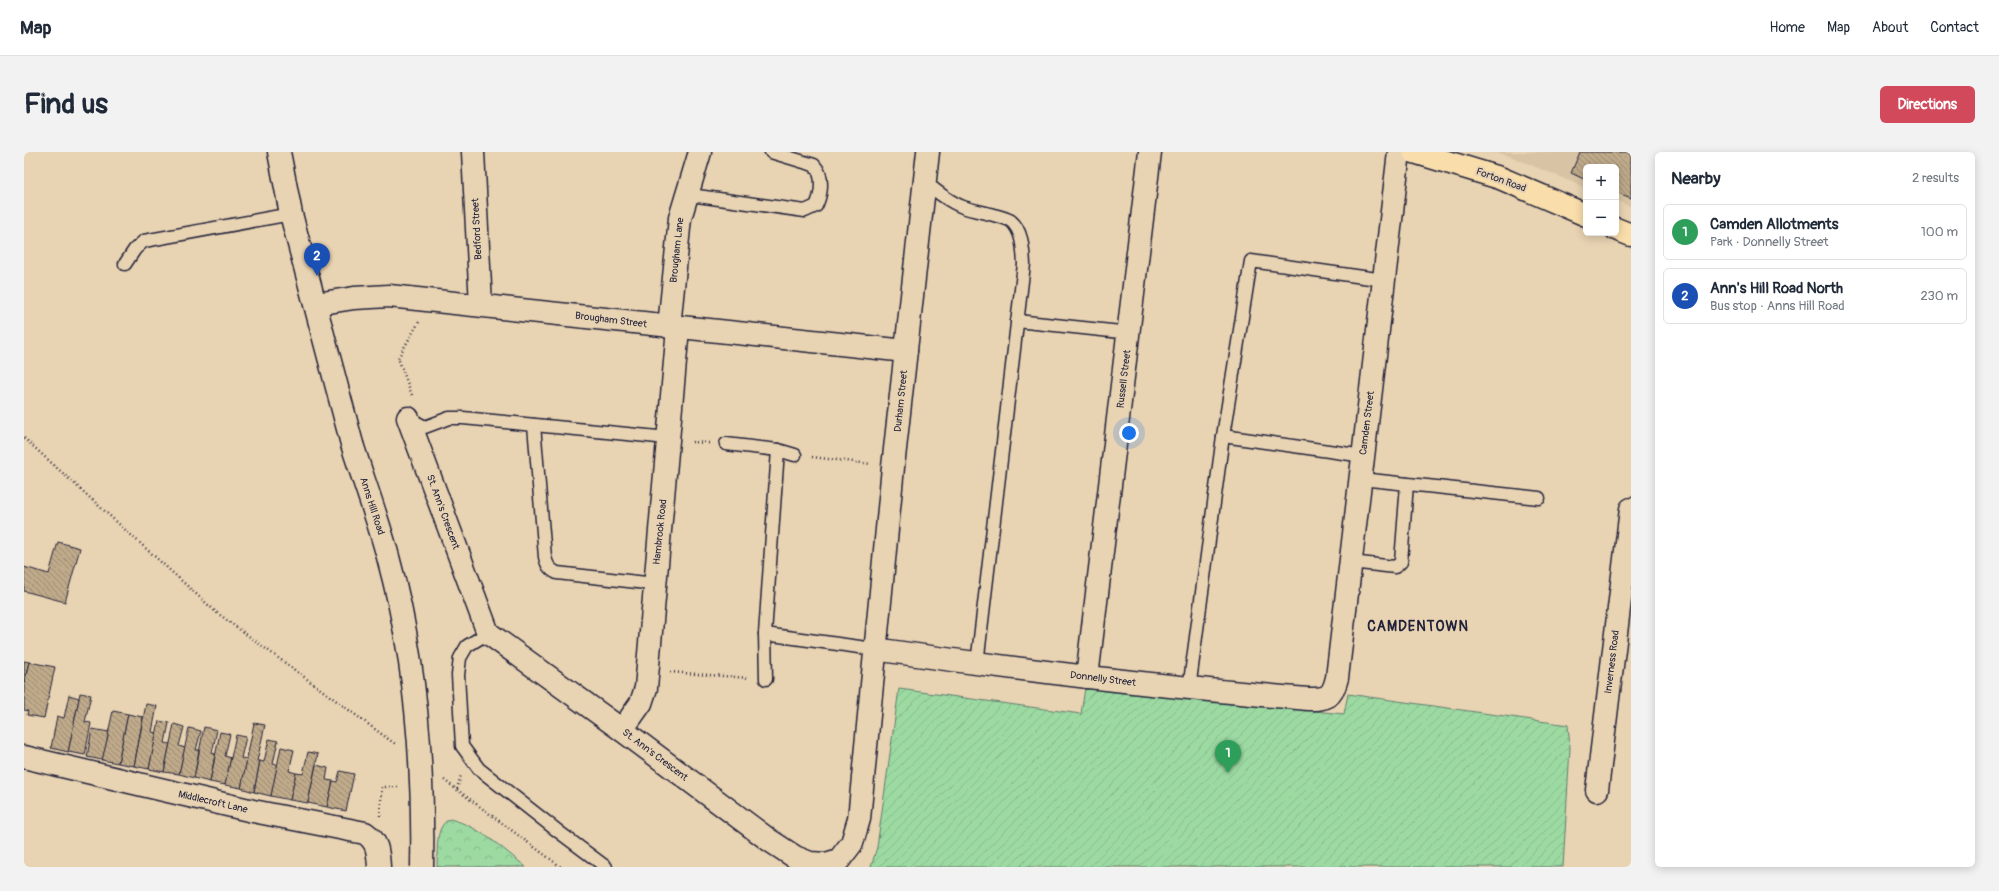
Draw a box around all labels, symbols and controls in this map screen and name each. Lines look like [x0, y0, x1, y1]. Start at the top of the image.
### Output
text: Map [20, 16, 51, 40]
text: Home [1770, 19, 1805, 36]
text: Map [1827, 19, 1850, 36]
text: About [1872, 19, 1908, 36]
text: Contact [1930, 19, 1979, 36]
button: Directions [1880, 86, 1975, 123]
text: Find us [24, 87, 108, 122]
map controls [1583, 164, 1619, 236]
button: + [1583, 164, 1619, 200]
street label: Forton Road [1474, 165, 1528, 195]
text: Nearby [1671, 168, 1720, 189]
text: 2 results [1912, 170, 1959, 186]
street label: Bedford Street [469, 197, 485, 260]
button: − [1583, 200, 1619, 236]
text: Camden Allotments [1710, 215, 1838, 234]
street label: Brougham Lane [668, 217, 686, 283]
text: 1 [1682, 224, 1688, 240]
text: 100 m [1921, 224, 1958, 240]
text: Park · Donnelly Street [1710, 234, 1829, 250]
pin: 2 [304, 243, 330, 276]
text: Ann's Hill Road North [1710, 279, 1843, 298]
text: 2 [1681, 288, 1689, 304]
text: 230 m [1921, 288, 1958, 304]
text: Bus stop · Anns Hill Road [1710, 298, 1845, 314]
street label: Brougham Street [574, 310, 648, 330]
street label: Russell Street [1114, 348, 1134, 409]
street label: Durham Street [892, 368, 910, 433]
street label: Camden Street [1357, 389, 1377, 456]
your location [1119, 423, 1139, 443]
street label: St. Ann's Crescent [424, 473, 462, 552]
street label: Anns Hill Road [357, 476, 387, 536]
street label: Hambrook Road [651, 498, 669, 565]
district label: CAMDENTOWN [1367, 618, 1469, 635]
street label: Inverness Road [1602, 629, 1622, 694]
street label: Donnelly Street [1069, 669, 1137, 689]
street label: St. Ann's Crescent [620, 726, 691, 784]
pin: 1 [1215, 740, 1241, 773]
street label: Middlecroft Lane [177, 788, 249, 816]

